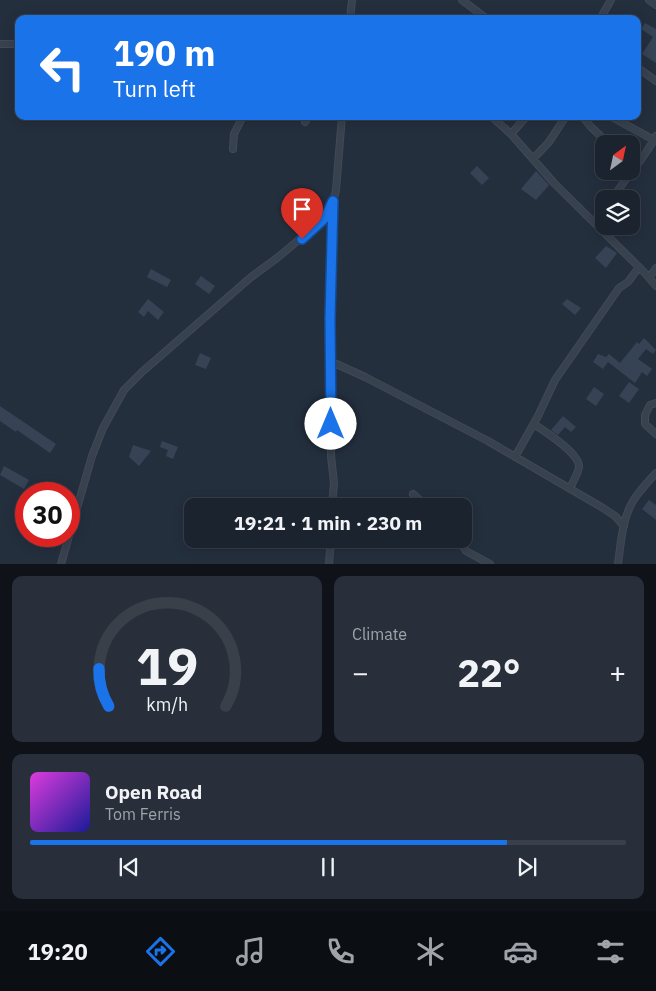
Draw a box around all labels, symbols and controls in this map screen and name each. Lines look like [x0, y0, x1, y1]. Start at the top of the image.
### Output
text: 190 m [113, 30, 216, 76]
icon: left [30, 35, 95, 100]
text: Turn left [113, 74, 196, 103]
north arrow [595, 135, 640, 180]
map controls [595, 135, 640, 235]
pin [281, 188, 323, 239]
button: layers [595, 190, 640, 235]
icon: arrive [288, 195, 316, 223]
position arrow [304, 397, 356, 449]
speed limit sign: 30 [15, 482, 80, 547]
text: 19:21 · 1 min · 230 m [234, 511, 422, 535]
text: Climate [352, 624, 407, 644]
text: 19 [136, 632, 198, 699]
text: 22° [457, 648, 521, 697]
text: − [352, 654, 369, 691]
text: + [609, 654, 626, 691]
text: km/h [146, 693, 188, 716]
text: Open Road [105, 780, 202, 804]
text: Tom Ferris [105, 804, 181, 824]
icon: previous [115, 853, 143, 881]
icon: pause [314, 853, 342, 881]
icon: next [513, 853, 541, 881]
icon: directions [143, 934, 178, 969]
icon: music [233, 934, 268, 969]
icon: phone [323, 934, 358, 969]
icon: climate [413, 934, 448, 969]
icon: car [503, 934, 538, 969]
icon: filters [593, 934, 628, 969]
text: 19:20 [28, 937, 88, 966]

